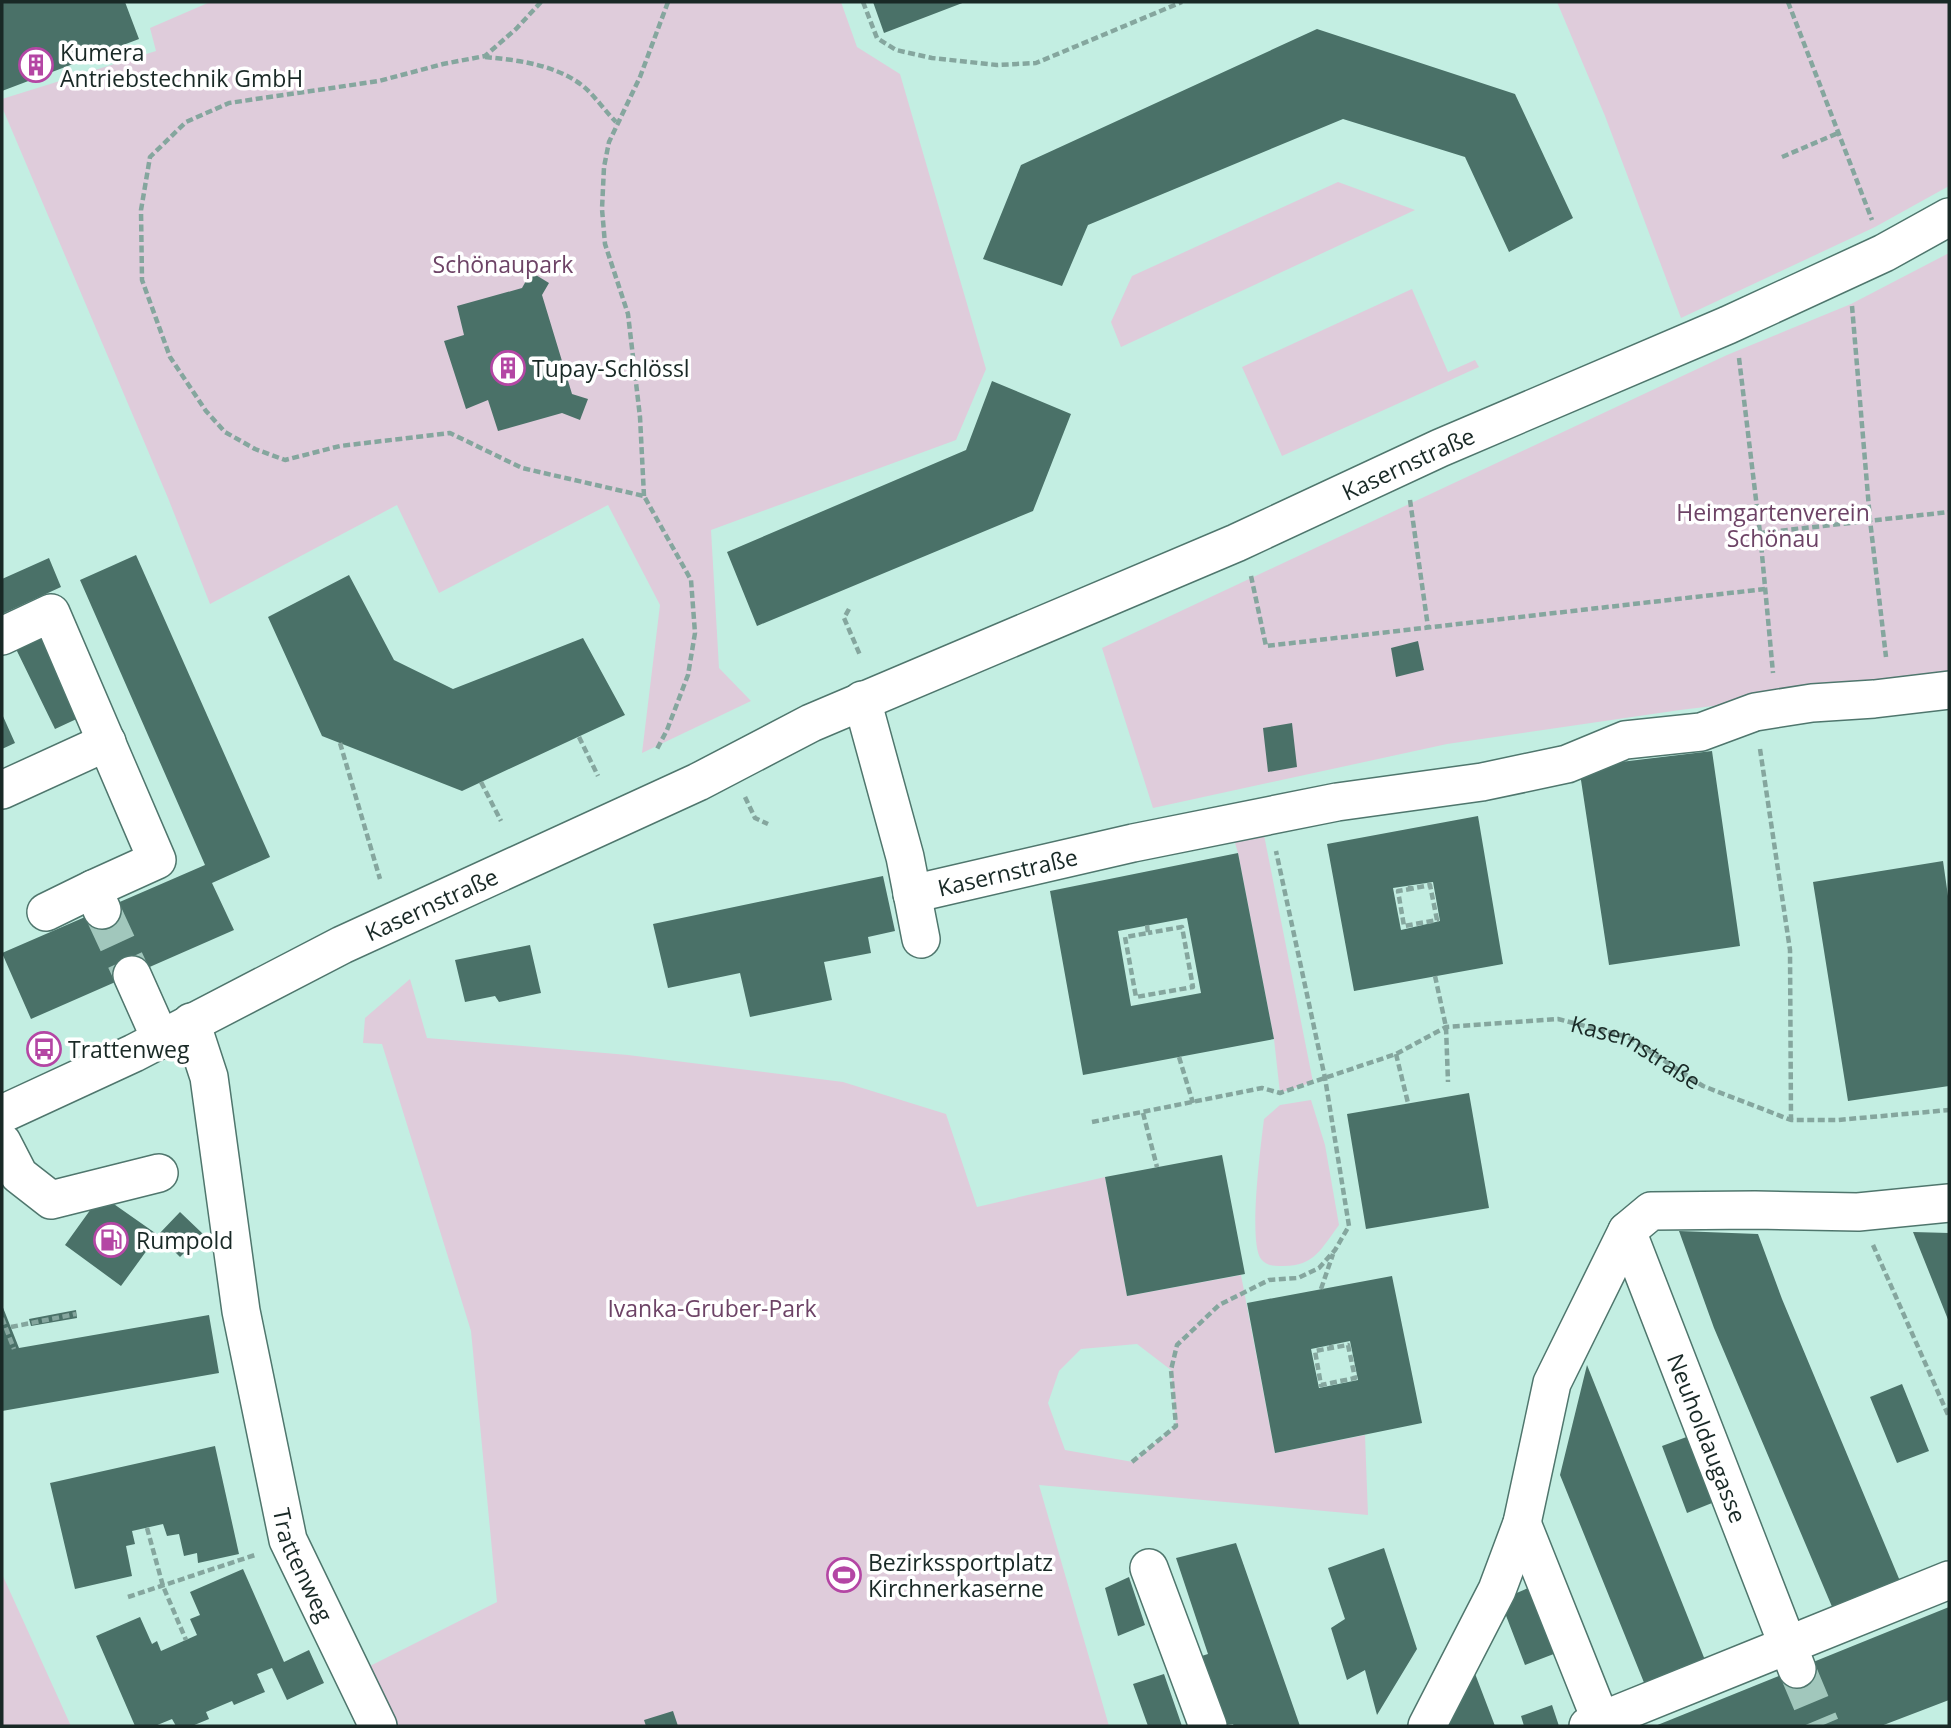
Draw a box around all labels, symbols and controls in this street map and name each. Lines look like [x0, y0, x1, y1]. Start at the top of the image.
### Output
place label: Kumera Antriebstechnik GmbH [60, 36, 303, 94]
building icon: Kumera Antriebstechnik GmbH [17, 46, 55, 84]
park label: Schönaupark [433, 248, 573, 280]
building icon: Tupay-Schlössl [489, 349, 527, 387]
place label: Tupay-Schlössl [532, 352, 690, 384]
street label: Kasernstraße [1336, 419, 1479, 508]
park label: Heimgartenverein Schönau [1676, 496, 1870, 554]
street label: Kasernstraße [934, 840, 1081, 904]
street label: Kasernstraße [360, 860, 503, 948]
street label: Kasernstraße [1568, 1007, 1708, 1097]
bus stop icon: Trattenweg [25, 1030, 63, 1068]
place label: Trattenweg [68, 1033, 190, 1065]
fuel station icon: Rumpold [92, 1221, 130, 1259]
place label: Rumpold [136, 1224, 233, 1256]
park label: Ivanka-Gruber-Park [607, 1292, 817, 1324]
street label: Neuholdaugasse [1660, 1349, 1755, 1527]
street label: Trattenweg [266, 1505, 341, 1627]
place label: Bezirkssportplatz Kirchnerkaserne [868, 1546, 1053, 1604]
sports icon: Bezirkssportplatz Kirchnerkaserne [825, 1556, 863, 1594]

